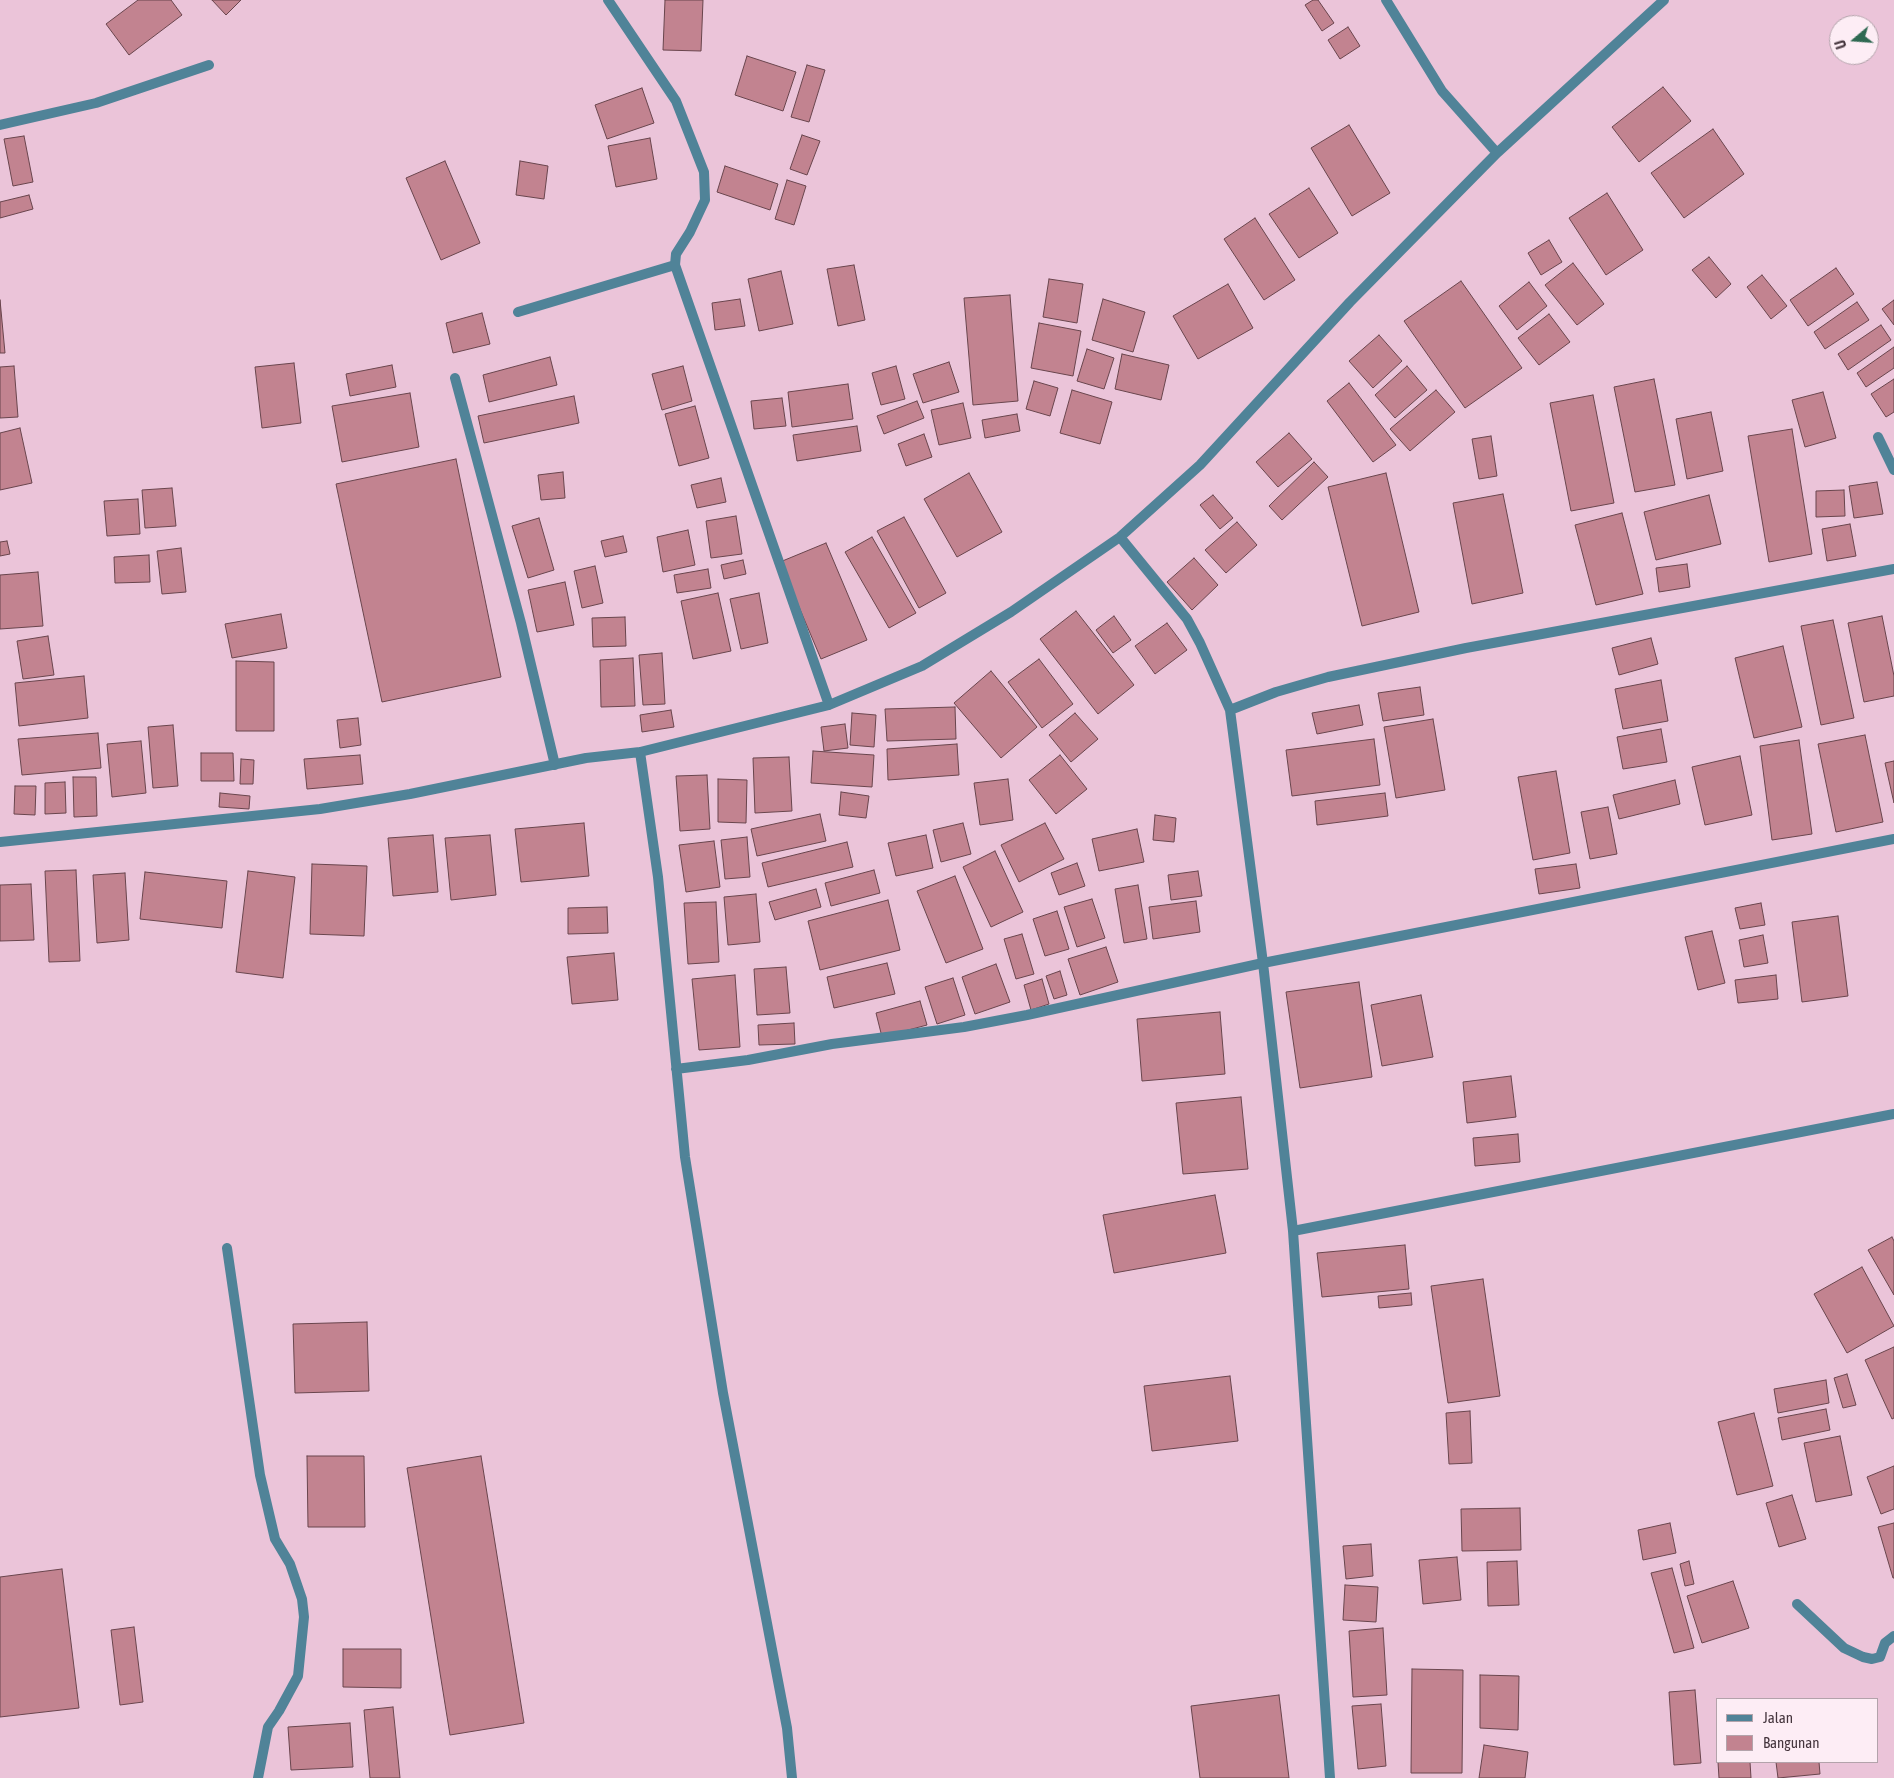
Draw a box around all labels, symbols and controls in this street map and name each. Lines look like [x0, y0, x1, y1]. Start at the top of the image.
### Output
north arrow [1829, 15, 1879, 65]
text: U [1832, 38, 1850, 51]
legend [1716, 1698, 1879, 1763]
text: Jalan [1763, 1709, 1793, 1726]
text: Bangunan [1763, 1734, 1820, 1751]

